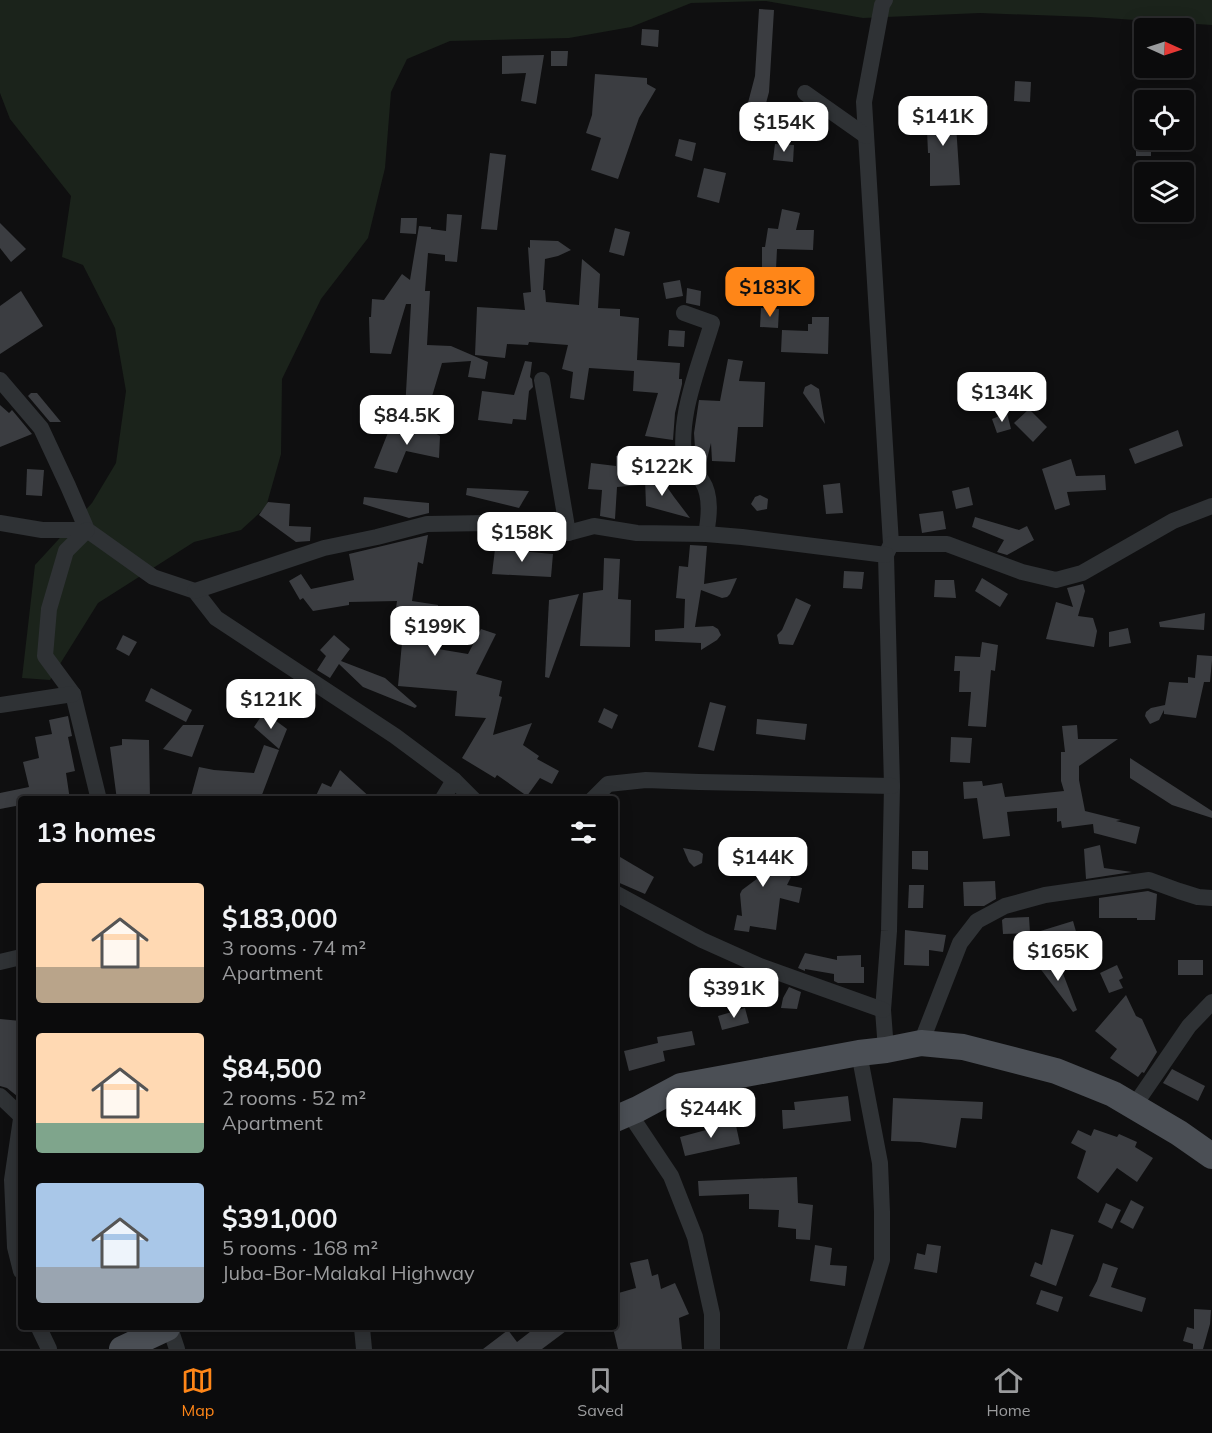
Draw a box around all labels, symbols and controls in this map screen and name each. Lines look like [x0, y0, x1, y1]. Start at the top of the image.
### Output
north arrow [1134, 18, 1194, 78]
map controls [1134, 18, 1194, 222]
button: locate [1134, 90, 1194, 150]
pin: $141K [901, 96, 985, 147]
pin: $154K [742, 102, 826, 153]
text: $141K [912, 103, 974, 128]
text: $154K [753, 109, 815, 134]
button: layers [1134, 162, 1194, 222]
pin: $183K [728, 267, 812, 318]
text: $183K [739, 274, 801, 299]
pin: $134K [960, 372, 1044, 423]
text: $134K [971, 379, 1033, 404]
pin: $84.5K [358, 395, 456, 446]
text: $84.5K [374, 402, 440, 427]
pin: $122K [620, 446, 704, 497]
text: $122K [631, 453, 693, 478]
pin: $158K [480, 512, 564, 563]
text: $158K [491, 519, 553, 544]
pin: $199K [393, 606, 477, 657]
text: $199K [404, 613, 466, 638]
pin: $121K [229, 679, 313, 730]
text: $121K [240, 686, 302, 711]
text: 13 homes [36, 816, 156, 849]
icon: filters [567, 816, 600, 849]
pin: $144K [721, 837, 805, 888]
text: $144K [732, 844, 794, 869]
text: $183,000 [222, 902, 338, 935]
icon: home [84, 907, 156, 979]
pin: $165K [1016, 931, 1100, 982]
text: 3 rooms · 74 m² [222, 935, 366, 960]
text: $165K [1027, 938, 1089, 963]
text: Apartment [222, 960, 323, 985]
pin: $391K [692, 968, 776, 1019]
text: $391K [703, 975, 765, 1000]
text: $84,500 [222, 1052, 322, 1085]
icon: home [84, 1057, 156, 1129]
text: 2 rooms · 52 m² [222, 1085, 366, 1110]
pin: $244K [669, 1088, 753, 1139]
text: $244K [680, 1095, 742, 1120]
text: Apartment [222, 1110, 323, 1135]
text: $391,000 [222, 1202, 338, 1235]
icon: home [84, 1207, 156, 1279]
text: 5 rooms · 168 m² [222, 1235, 378, 1260]
text: Juba-Bor-Malakal Highway [222, 1260, 475, 1285]
tab: Map [181, 1364, 214, 1420]
tab: Saved [577, 1364, 624, 1420]
tab: Home [986, 1364, 1031, 1420]

